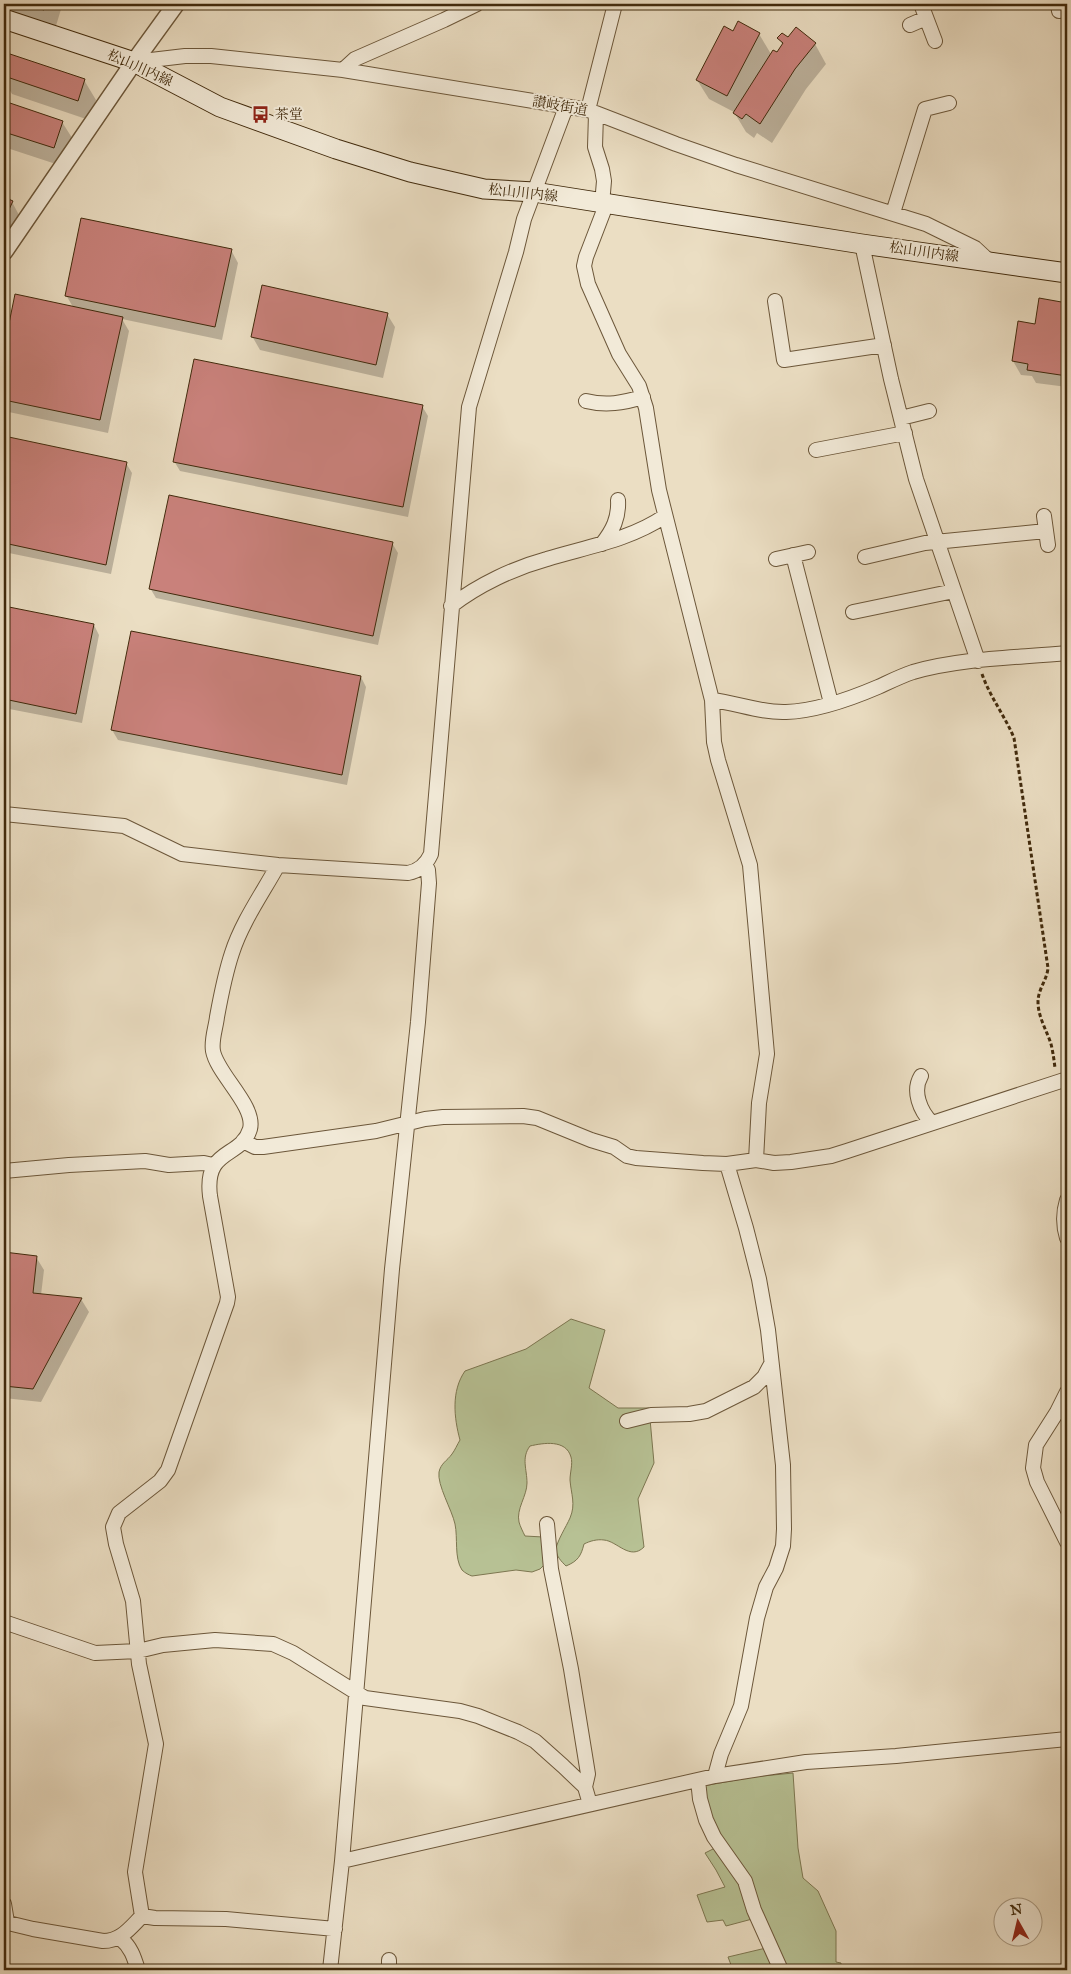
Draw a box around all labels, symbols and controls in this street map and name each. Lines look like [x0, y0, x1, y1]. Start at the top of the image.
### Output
street label: 松山川内線 [105, 46, 175, 90]
street label: 讃岐街道 [531, 93, 589, 119]
bus stop icon: 茶堂 [251, 104, 271, 124]
place label: 茶堂 [275, 106, 303, 123]
street label: 松山川内線 [487, 181, 559, 205]
street label: 松山川内線 [888, 239, 960, 265]
north arrow [994, 1896, 1044, 1946]
text: N [1009, 1900, 1023, 1919]

